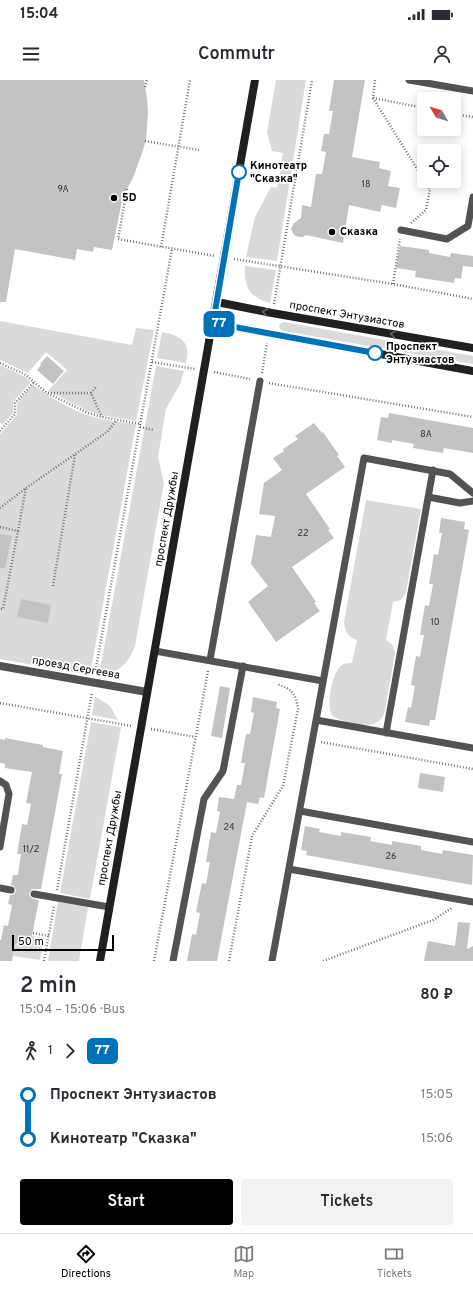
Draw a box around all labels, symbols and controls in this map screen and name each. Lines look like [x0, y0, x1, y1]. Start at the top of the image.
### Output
text: 15:04 [20, 5, 58, 24]
icon: menu [20, 43, 42, 65]
text: Commutr [198, 43, 275, 66]
icon: person [431, 43, 453, 65]
north arrow [417, 92, 461, 136]
map controls [417, 92, 461, 188]
button: locate [417, 144, 461, 188]
place label: Кинотеатр "Сказка" [250, 159, 307, 186]
marker: Кинотеатр "Сказка" [231, 164, 247, 180]
house number: 18 [362, 179, 370, 190]
house number: 9А [57, 184, 69, 195]
place label: 5D [122, 191, 137, 205]
marker: 5D [109, 193, 119, 203]
place label: Сказка [340, 225, 378, 239]
marker: Сказка [327, 227, 337, 237]
street label: проспект Энтузиастов [288, 298, 406, 332]
one-way arrow [262, 308, 268, 316]
line badge: 77 [201, 311, 237, 337]
text: 77 [212, 315, 227, 332]
one-way arrow [390, 331, 396, 339]
place label: Проспект Энтузиастов [386, 340, 455, 367]
marker: Проспект Энтузиастов [367, 345, 383, 361]
house number: 8А [420, 429, 432, 440]
street label: проспект Дружбы [152, 470, 182, 568]
house number: 22 [297, 528, 309, 539]
house number: 10 [430, 617, 440, 628]
street label: проезд Сергеева [31, 653, 121, 683]
street label: проспект Дружбы [95, 789, 125, 887]
house number: 24 [223, 822, 235, 833]
house number: 11/2 [23, 844, 39, 855]
house number: 26 [386, 851, 396, 862]
scale bar [12, 933, 114, 952]
text: 50 m [18, 935, 44, 949]
text: 2 min [20, 973, 77, 1000]
text: 80 ₽ [420, 986, 453, 1005]
text: 15:04 – 15:06 · Bus [20, 1002, 125, 1018]
icon: walk [20, 1040, 42, 1062]
icon: forward [59, 1040, 81, 1062]
text: 77 [95, 1042, 110, 1059]
text: 1 [48, 1043, 53, 1059]
text: Проспект Энтузиастов [50, 1086, 217, 1105]
text: 15:05 [421, 1087, 453, 1103]
text: Кинотеатр "Сказка" [50, 1130, 197, 1149]
text: 15:06 [421, 1131, 453, 1147]
button: Start [20, 1179, 233, 1225]
button: Tickets [241, 1179, 453, 1225]
tab: Directions [61, 1243, 111, 1281]
tab: Map [233, 1243, 255, 1281]
tab: Tickets [377, 1243, 412, 1281]

